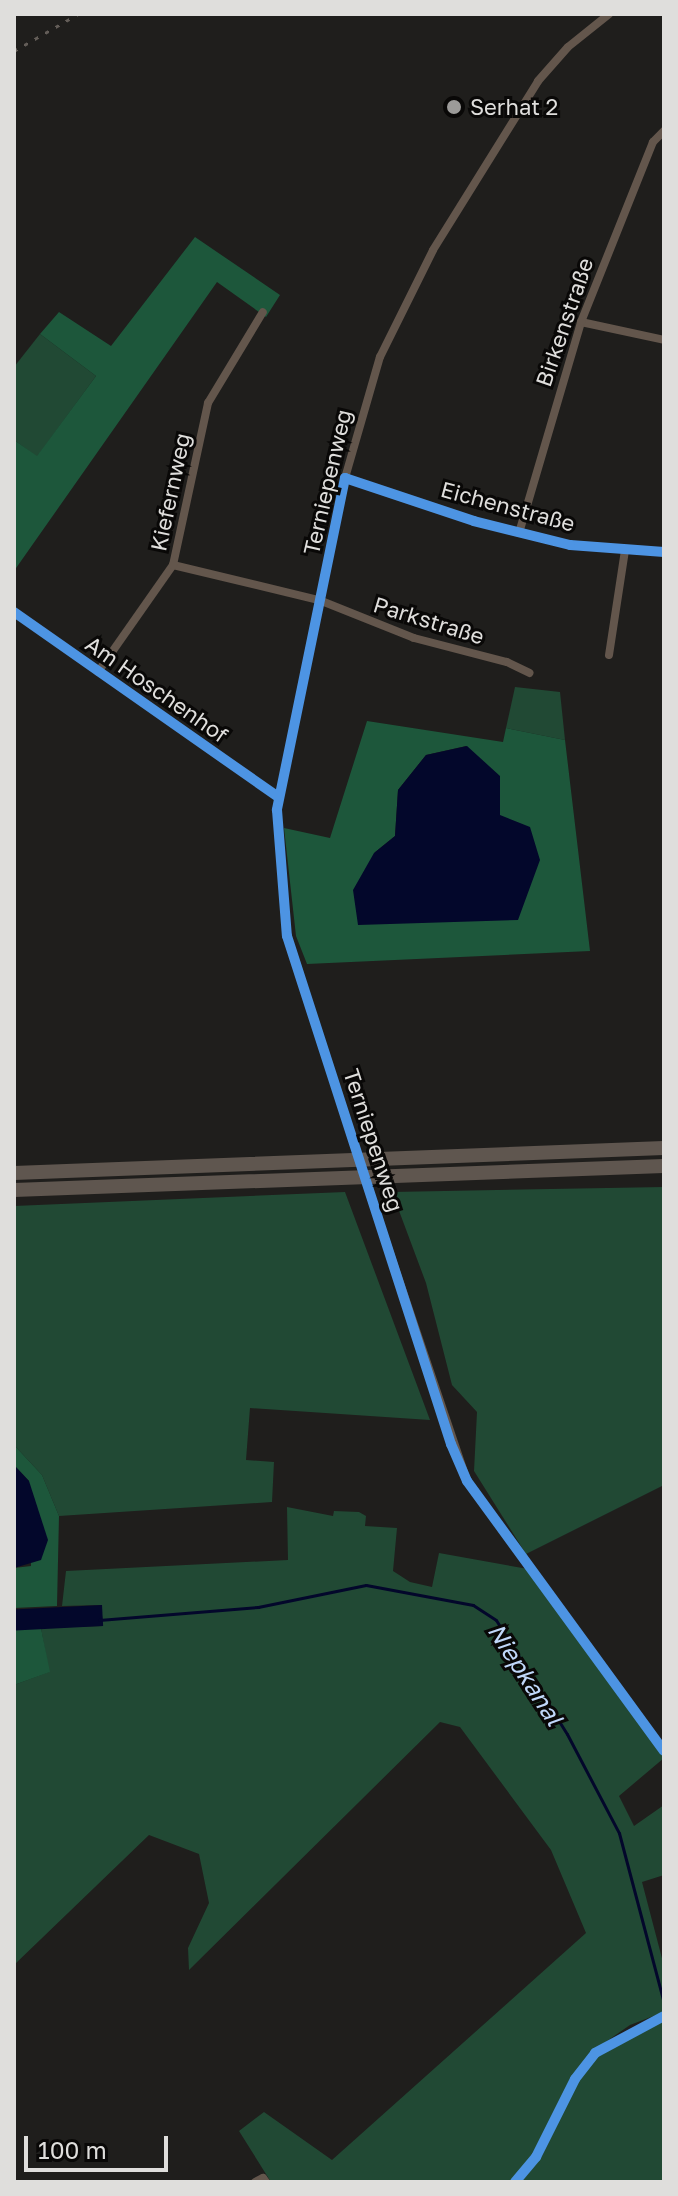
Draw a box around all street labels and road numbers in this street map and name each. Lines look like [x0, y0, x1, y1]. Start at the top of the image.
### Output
street label: Birkenstraße [530, 254, 598, 390]
street label: Terniepenweg [297, 407, 357, 557]
street label: Kiefernweg [145, 431, 195, 553]
street label: Eichenstraße [438, 475, 578, 537]
street label: Parkstraße [370, 591, 488, 649]
street label: Am Hoschenhof [81, 630, 233, 748]
street label: Terniepenweg [338, 1065, 410, 1215]

